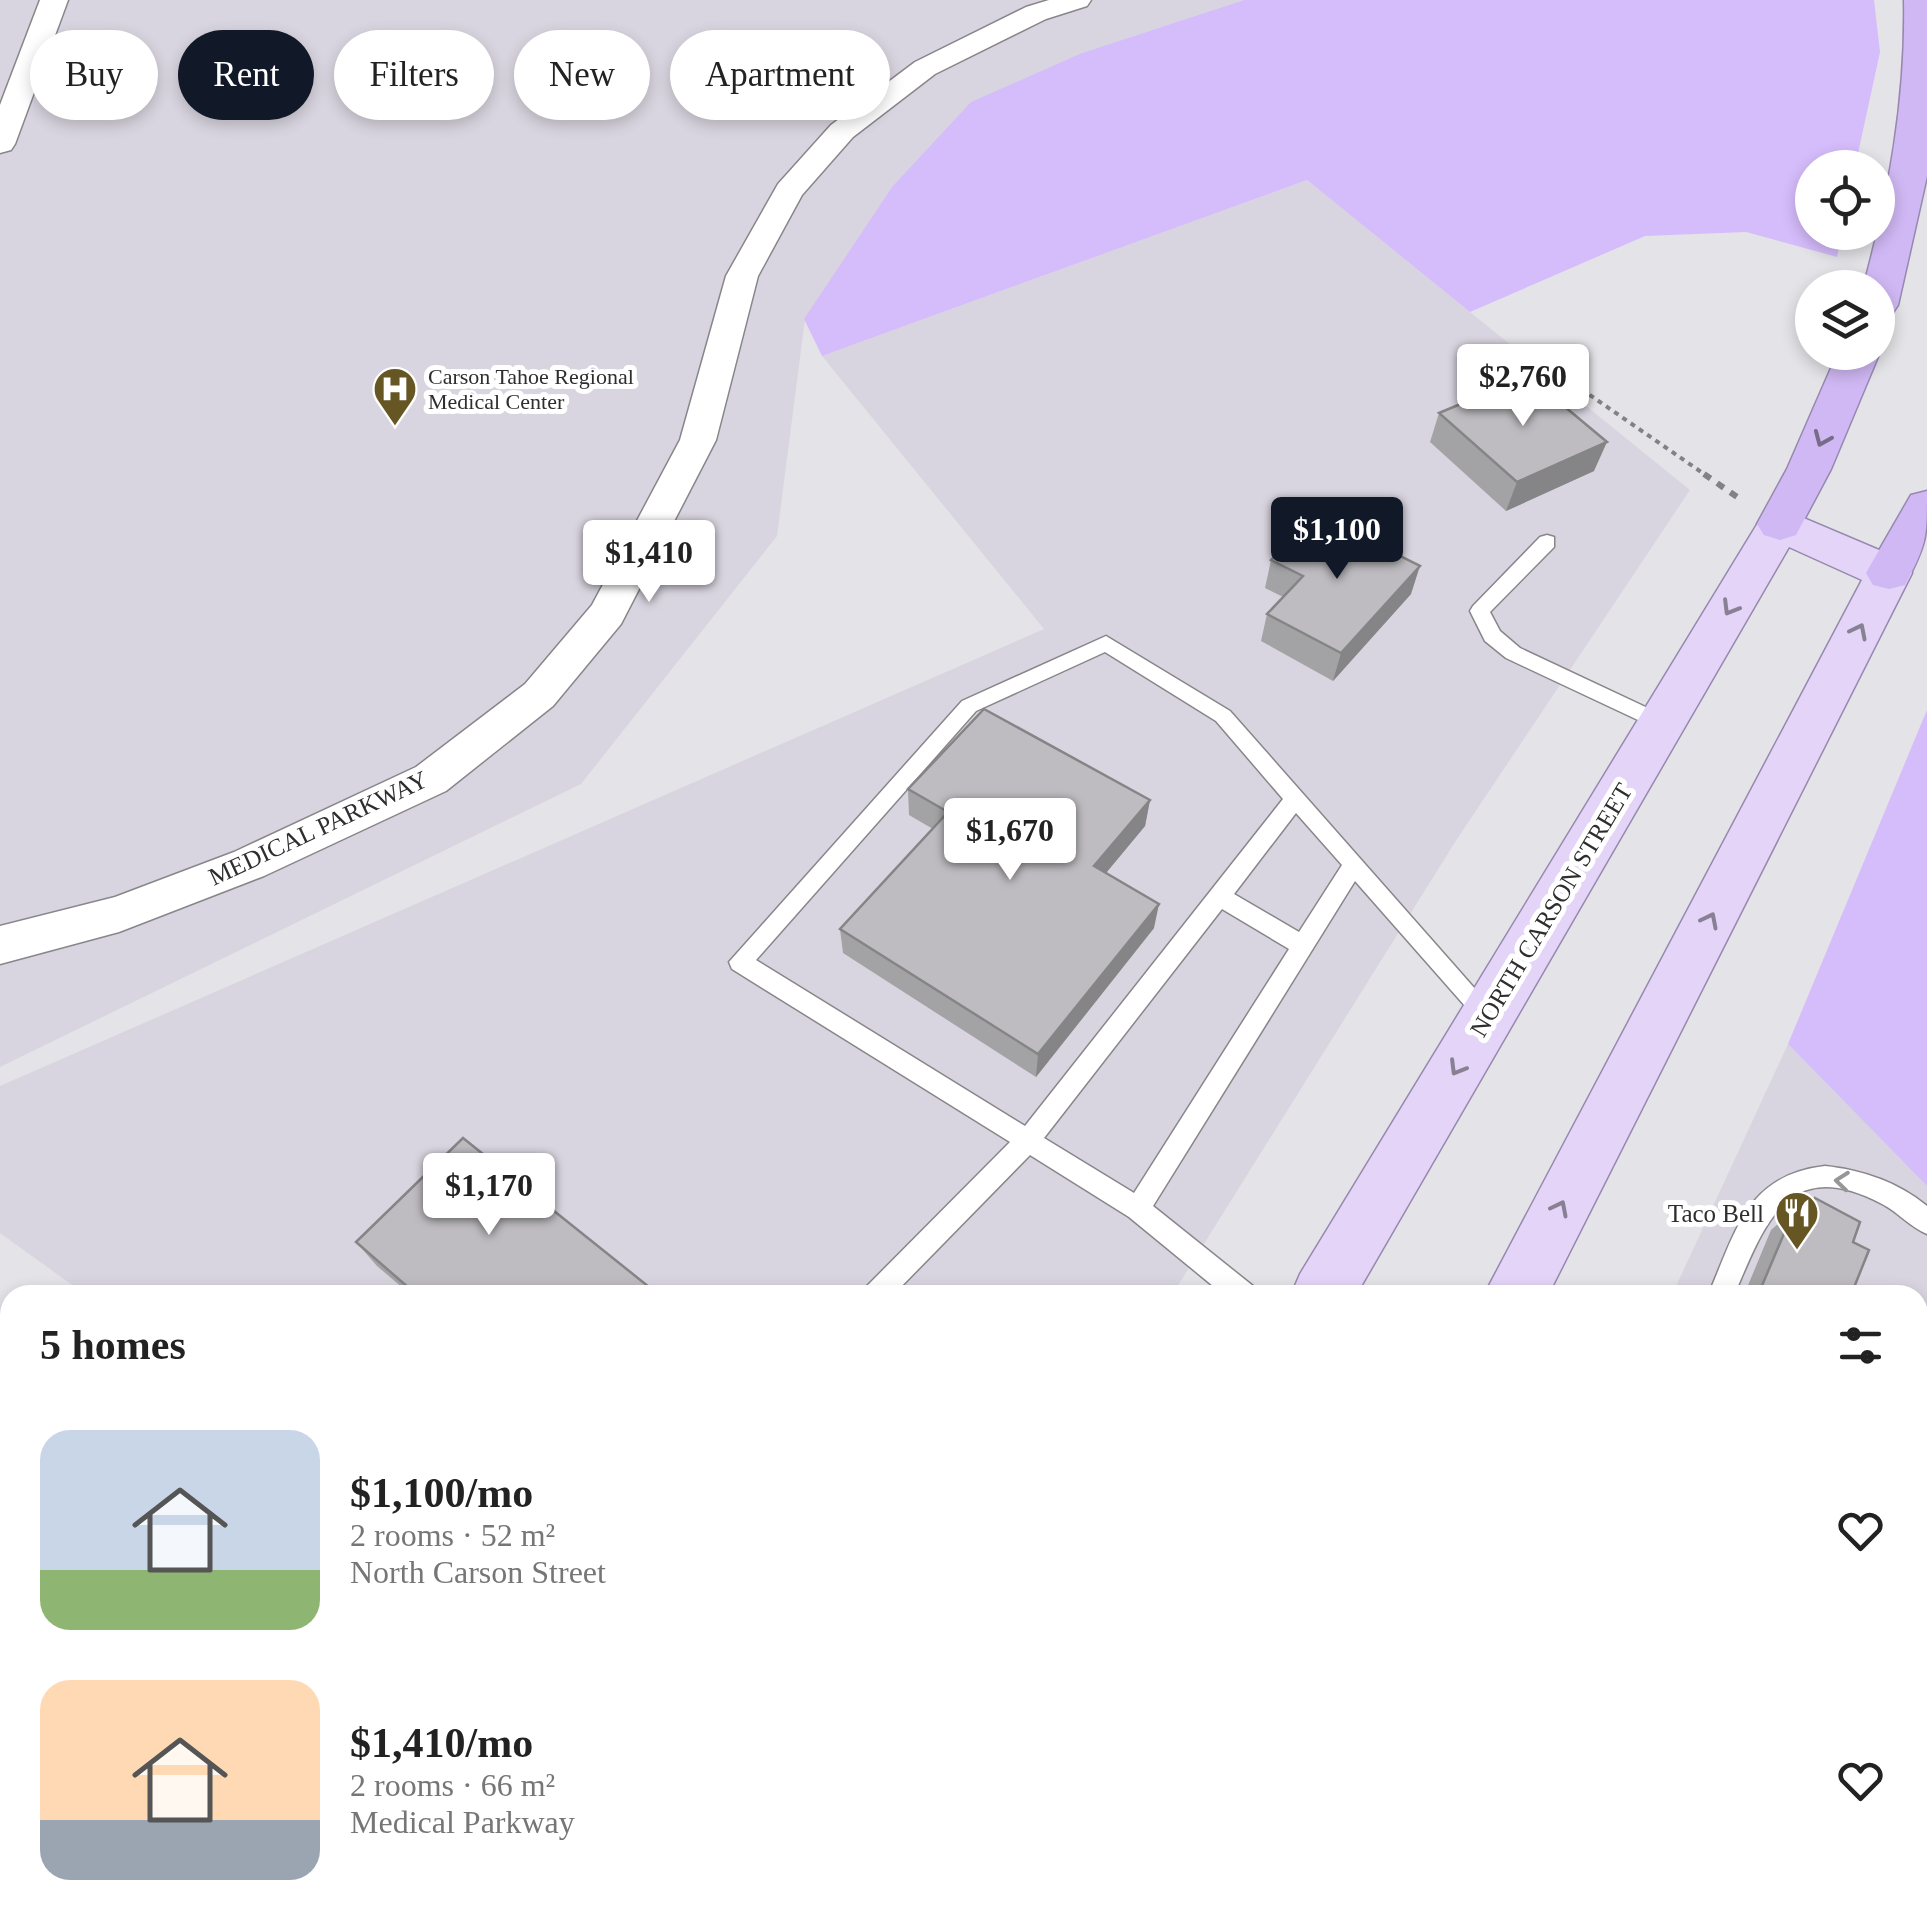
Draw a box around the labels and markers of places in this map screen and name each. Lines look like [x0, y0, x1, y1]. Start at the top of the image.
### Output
pin: $2,760 [1442, 344, 1604, 429]
place label: Carson Tahoe Regional Medical Center [428, 364, 634, 414]
hospital icon: Carson Tahoe Regional Medical Center [372, 366, 418, 427]
pin: $1,100 [1256, 497, 1418, 582]
pin: $1,410 [568, 520, 730, 605]
pin: $1,670 [929, 798, 1091, 883]
pin: $1,170 [408, 1153, 570, 1238]
restaurant icon: Taco Bell [1774, 1190, 1820, 1251]
place label: Taco Bell [1668, 1200, 1764, 1227]

